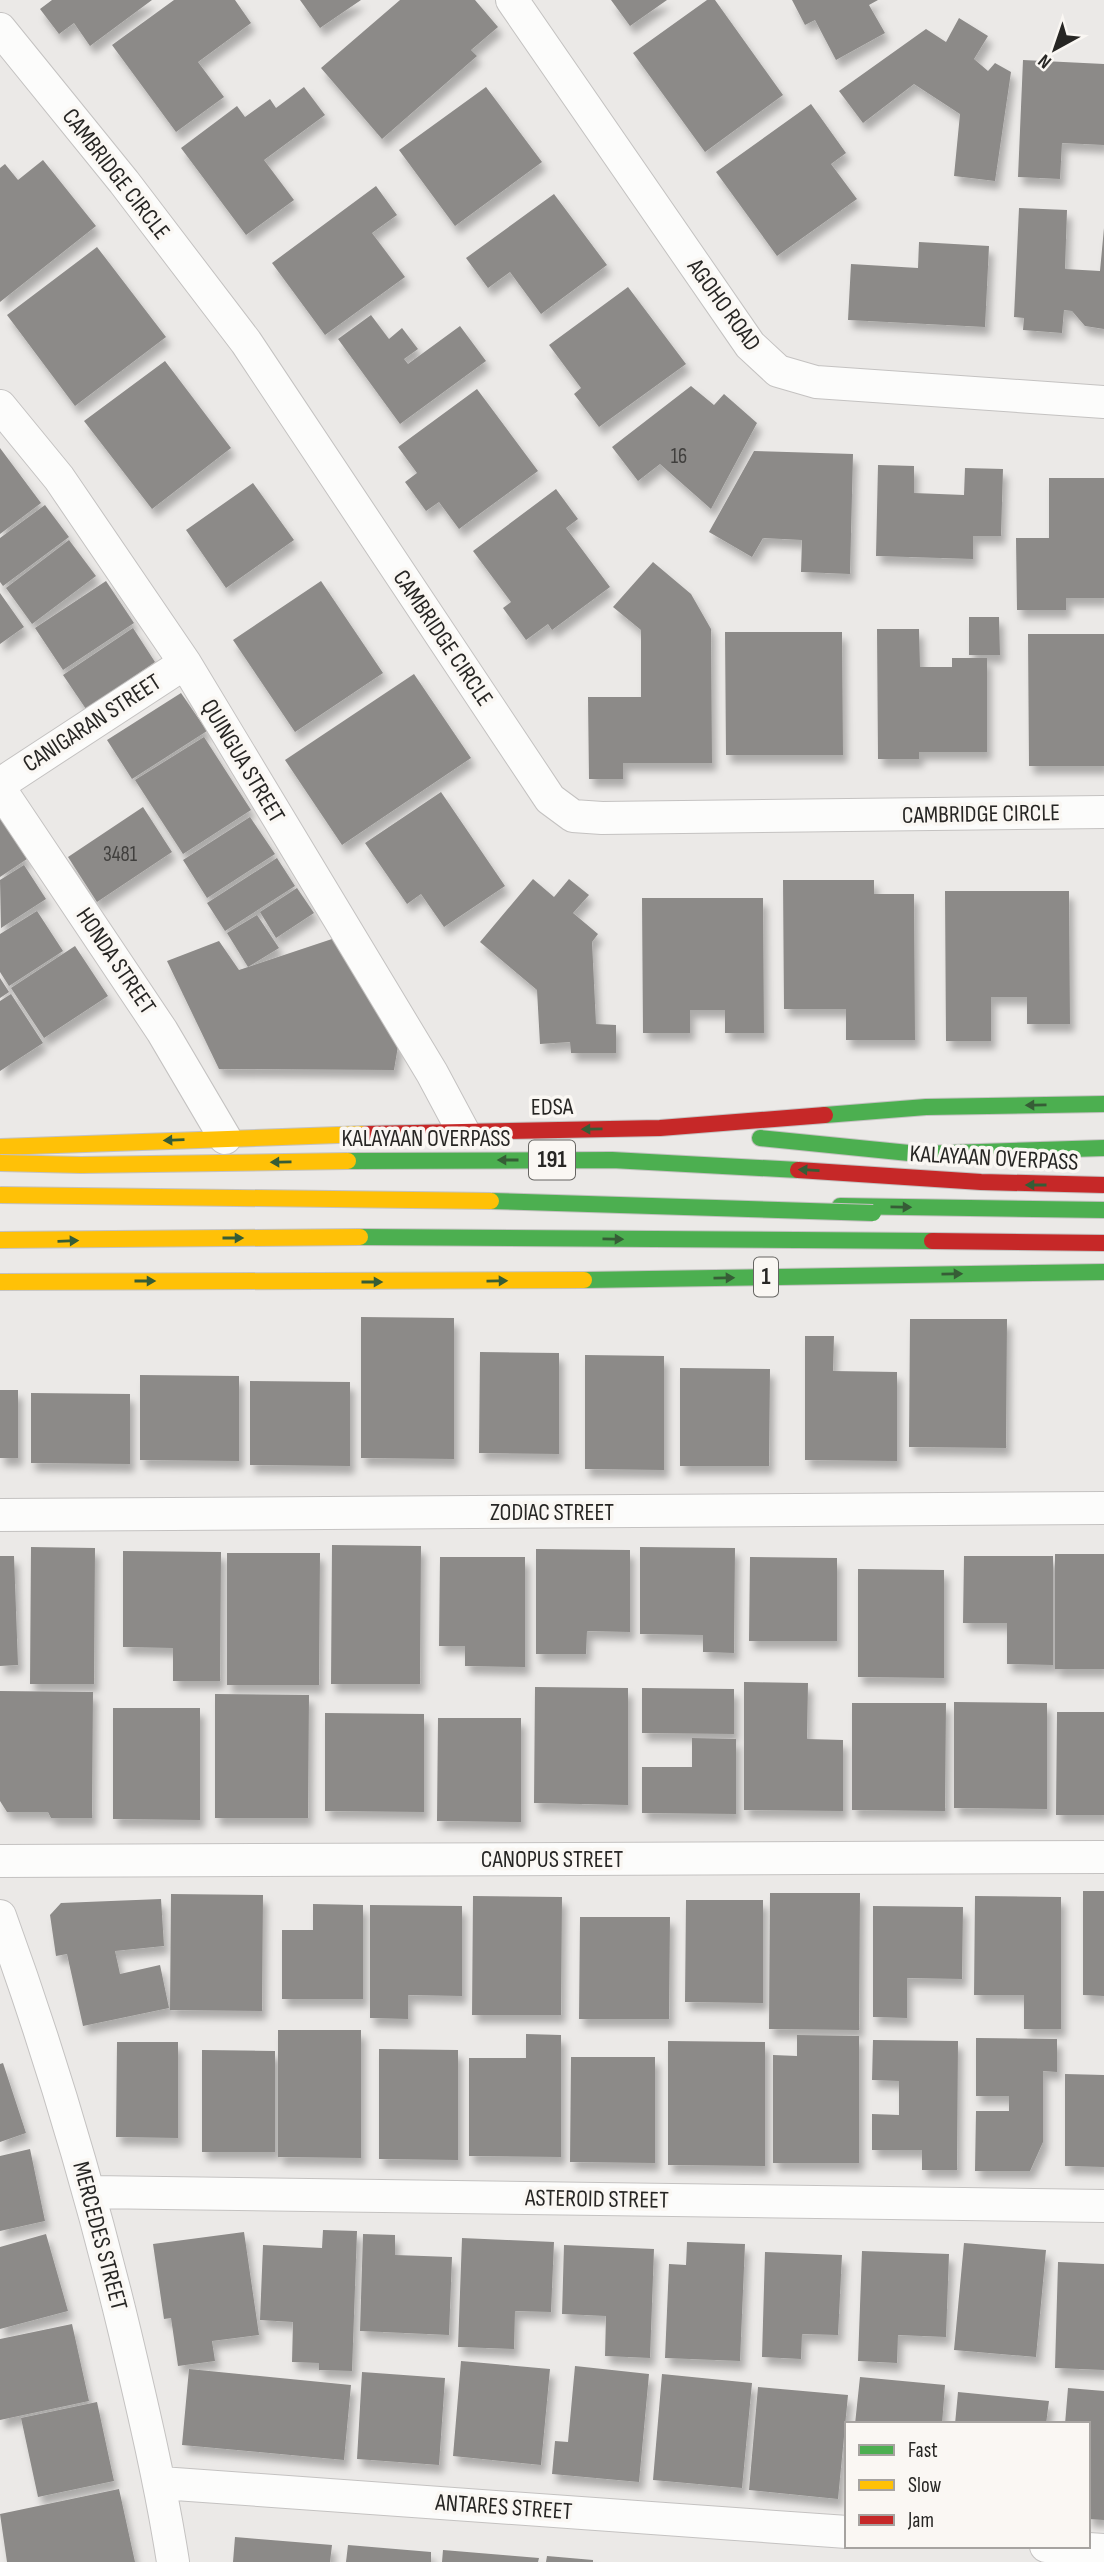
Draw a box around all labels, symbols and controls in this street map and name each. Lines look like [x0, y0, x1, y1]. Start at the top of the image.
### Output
north arrow [1020, 14, 1090, 84]
text: N [1034, 49, 1056, 73]
street label: CAMBRIDGE CIRCLE [56, 103, 176, 245]
street label: AGOHO ROAD [680, 253, 767, 357]
house number: 16 [671, 444, 687, 469]
street label: CAMBRIDGE CIRCLE [387, 564, 499, 712]
street label: CANIGARAN STREET [17, 667, 167, 778]
street label: QUINGUA STREET [195, 694, 291, 828]
street label: CAMBRIDGE CIRCLE [902, 798, 1060, 830]
house number: 3481 [103, 842, 138, 867]
street label: HONDA STREET [70, 902, 162, 1020]
street label: EDSA [531, 1092, 574, 1122]
one-way arrow [1025, 1099, 1047, 1111]
street label: KALAYAAN OVERPASS [342, 1124, 510, 1153]
one-way arrow [581, 1124, 603, 1135]
one-way arrow [163, 1134, 185, 1145]
street label: KALAYAAN OVERPASS [909, 1139, 1079, 1177]
road number: 191 [529, 1140, 575, 1180]
one-way arrow [497, 1154, 519, 1166]
one-way arrow [269, 1156, 291, 1168]
one-way arrow [798, 1165, 820, 1176]
one-way arrow [1025, 1180, 1047, 1191]
one-way arrow [890, 1201, 912, 1213]
one-way arrow [222, 1232, 244, 1244]
one-way arrow [602, 1233, 624, 1245]
one-way arrow [57, 1236, 79, 1247]
road number: 1 [754, 1258, 778, 1296]
one-way arrow [941, 1269, 963, 1280]
one-way arrow [714, 1272, 736, 1284]
one-way arrow [134, 1275, 156, 1287]
one-way arrow [486, 1275, 508, 1287]
one-way arrow [362, 1276, 384, 1288]
street label: ZODIAC STREET [490, 1498, 614, 1527]
street label: CANOPUS STREET [481, 1845, 624, 1874]
street label: MERCEDES STREET [66, 2158, 134, 2314]
street label: ASTEROID STREET [524, 2183, 669, 2215]
legend [845, 2422, 1090, 2548]
text: Fast [908, 2438, 938, 2463]
text: Slow [908, 2473, 942, 2498]
street label: ANTARES STREET [434, 2488, 574, 2526]
text: Jam [907, 2508, 934, 2533]

